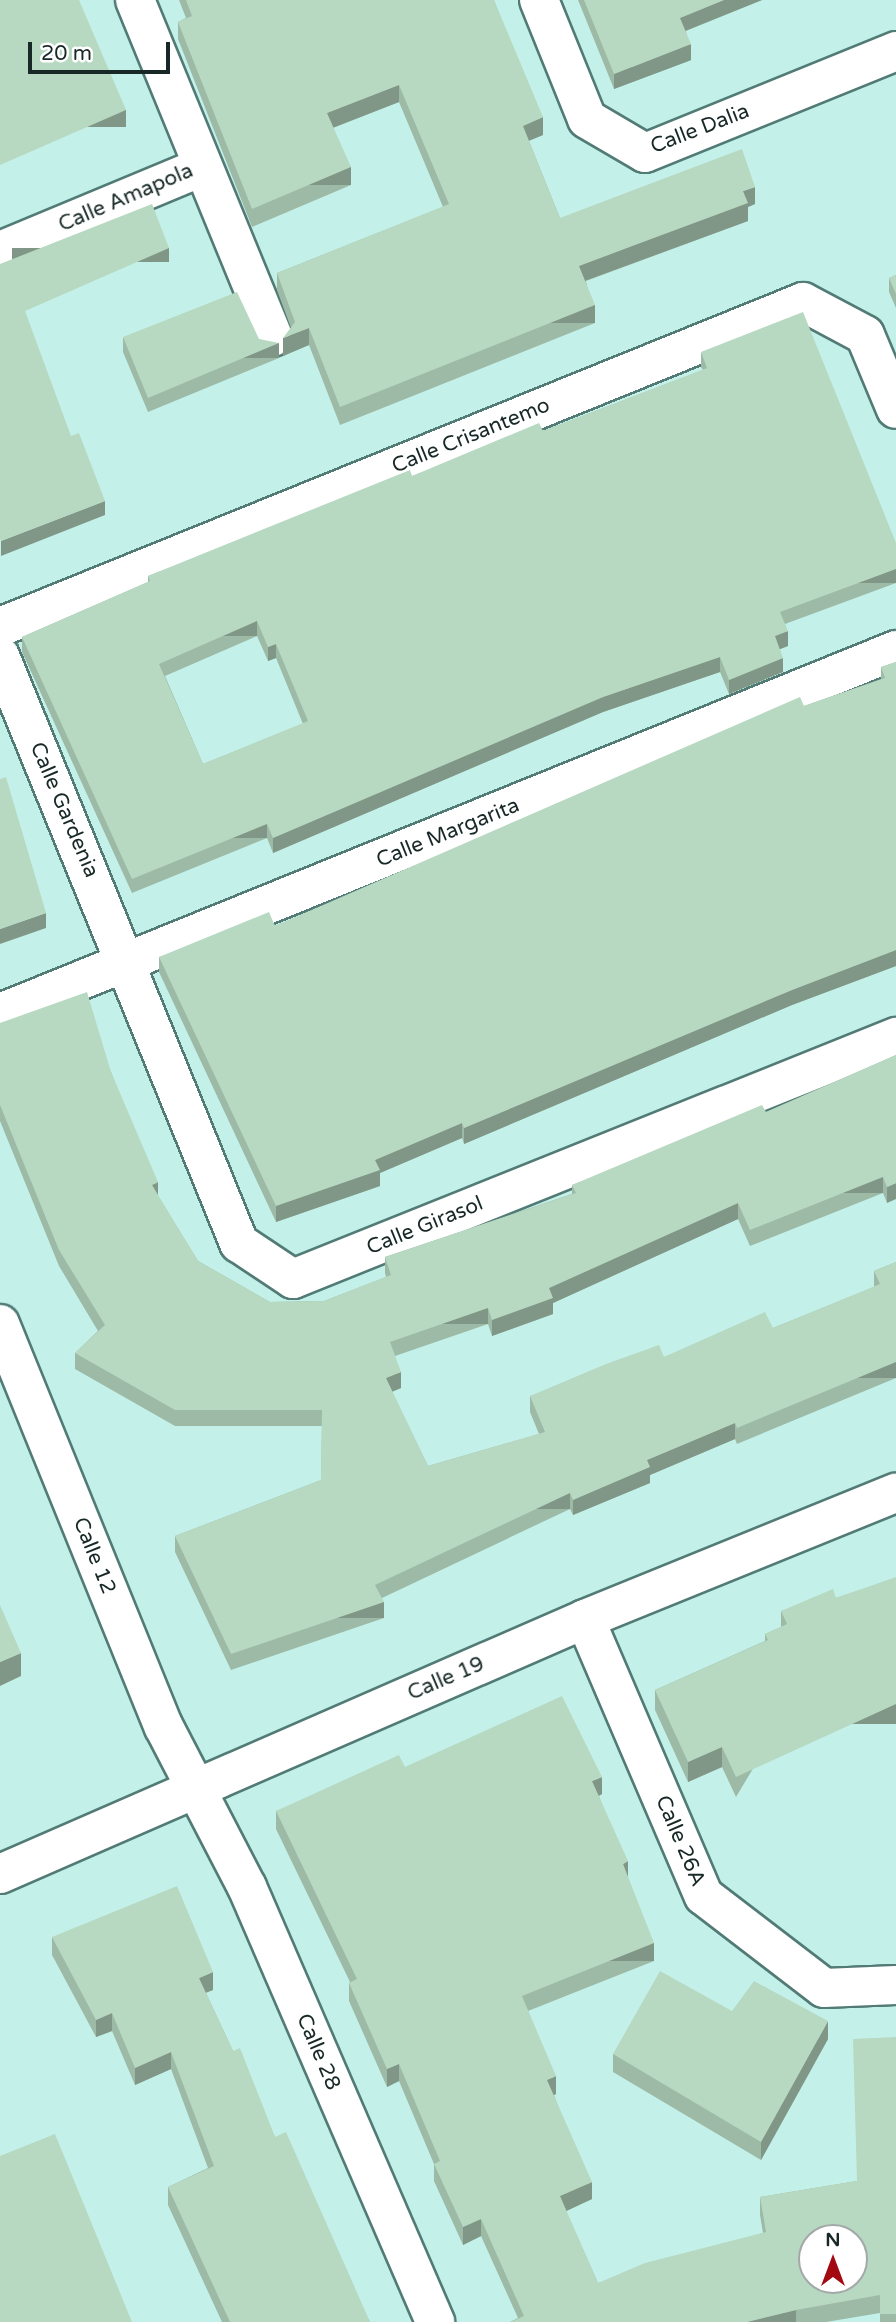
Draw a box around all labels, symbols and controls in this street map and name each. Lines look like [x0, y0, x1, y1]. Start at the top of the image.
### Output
scale bar [32, 28, 173, 72]
text: 20 m [41, 41, 92, 66]
street label: Calle Dalia [647, 99, 753, 159]
street label: Calle Amapola [55, 158, 197, 238]
street label: Calle Crisantemo [388, 393, 554, 479]
street label: Calle Gardenia [24, 739, 104, 881]
street label: Calle Margarita [373, 793, 523, 873]
street label: Calle Girasol [363, 1191, 487, 1261]
street label: Calle 12 [67, 1514, 121, 1598]
street label: Calle 19 [404, 1652, 488, 1706]
street label: Calle 26A [650, 1792, 710, 1890]
street label: Calle 28 [291, 2010, 345, 2094]
north arrow [798, 2224, 868, 2294]
text: N [825, 2229, 841, 2251]

